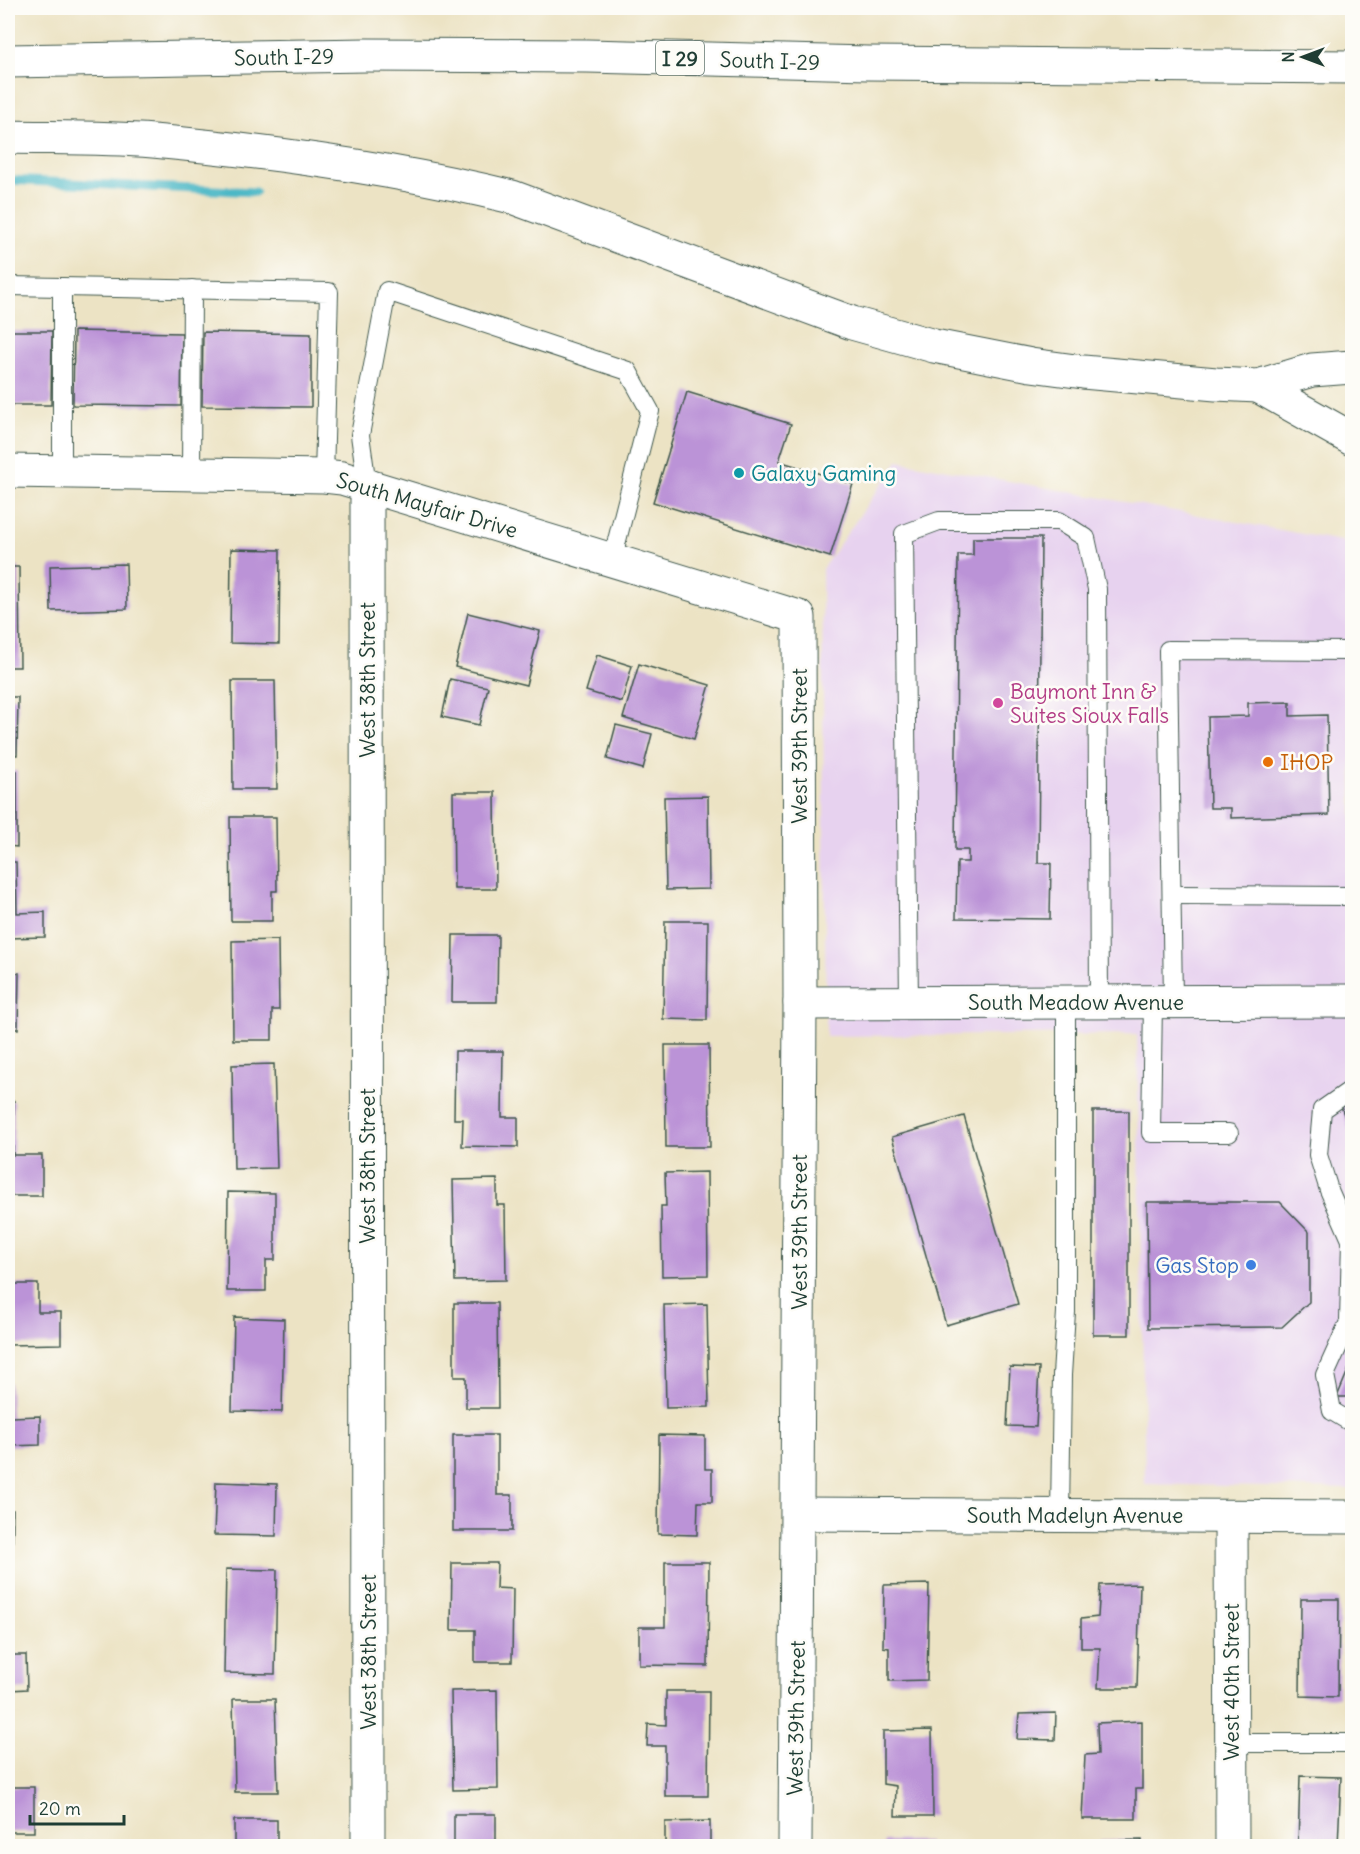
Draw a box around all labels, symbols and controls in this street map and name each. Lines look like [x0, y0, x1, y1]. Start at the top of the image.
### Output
north arrow [1273, 27, 1333, 87]
road number: I 29 [656, 41, 704, 75]
street label: South I-29 [234, 43, 334, 71]
street label: South I-29 [719, 46, 821, 76]
text: N [1278, 51, 1298, 63]
place label: Galaxy Gaming [751, 460, 896, 487]
street label: South Mayfair Drive [333, 466, 521, 544]
marker: Galaxy Gaming [732, 466, 746, 480]
street label: West 38th Street [354, 602, 381, 758]
street label: West 39th Street [786, 668, 813, 824]
place label: Baymont Inn & Suites Sioux Falls [1010, 678, 1169, 729]
marker: Baymont Inn & Suites Sioux Falls [991, 696, 1005, 710]
place label: IHOP [1280, 749, 1333, 776]
marker: IHOP [1261, 755, 1275, 769]
street label: South Meadow Avenue [968, 989, 1184, 1016]
street label: West 38th Street [354, 1088, 381, 1244]
street label: West 39th Street [786, 1154, 813, 1310]
place label: Gas Stop [1155, 1252, 1239, 1279]
marker: Gas Stop [1244, 1258, 1258, 1272]
street label: South Madelyn Avenue [967, 1502, 1183, 1529]
street label: West 38th Street [355, 1574, 382, 1730]
street label: West 40th Street [1218, 1603, 1245, 1761]
street label: West 39th Street [781, 1640, 811, 1796]
scale bar [30, 1788, 124, 1826]
text: 20 m [39, 1797, 81, 1820]

